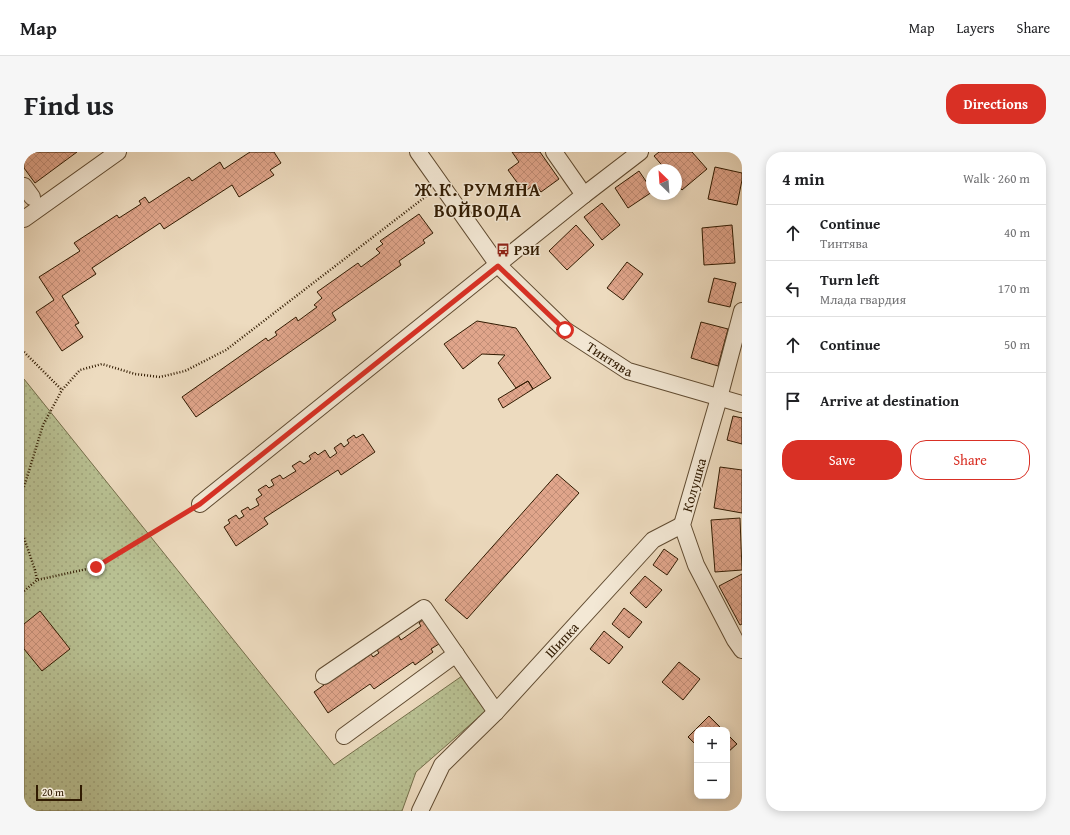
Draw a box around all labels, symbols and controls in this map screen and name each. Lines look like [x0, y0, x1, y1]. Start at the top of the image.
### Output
text: Map [20, 14, 57, 42]
text: Map [909, 18, 935, 38]
text: Layers [957, 18, 995, 38]
text: Share [1017, 18, 1050, 38]
text: Find us [24, 84, 114, 125]
button: Directions [946, 84, 1046, 124]
north arrow [646, 164, 682, 200]
text: 4 min [782, 166, 824, 191]
text: Walk · 260 m [963, 169, 1030, 188]
district label: Ж.К. РУМЯНА ВОЙВОДА [414, 176, 541, 224]
text: Continue [820, 213, 881, 234]
icon: ahead [782, 222, 804, 244]
text: 40 m [1004, 223, 1030, 242]
text: Тинтява [820, 234, 868, 253]
place label: РЗИ [514, 240, 540, 260]
bus stop icon: РЗИ [495, 242, 511, 258]
text: Turn left [820, 269, 879, 290]
icon: left [782, 278, 804, 300]
text: 170 m [998, 279, 1030, 298]
text: Млада гвардия [820, 290, 906, 309]
route start [556, 321, 574, 339]
icon: ahead [782, 334, 804, 356]
text: Continue [820, 334, 881, 355]
text: 50 m [1004, 335, 1030, 354]
street label: Тинтява [582, 337, 635, 382]
icon: arrive [782, 390, 804, 412]
text: Arrive at destination [820, 390, 959, 411]
button: Save [782, 440, 902, 480]
button: Share [910, 440, 1030, 480]
street label: Колушка [677, 455, 711, 514]
route end [87, 558, 105, 576]
street label: Шипка [540, 617, 584, 662]
map controls [694, 727, 730, 799]
button: + [694, 727, 730, 763]
button: − [694, 763, 730, 799]
scale bar [36, 783, 82, 802]
text: 20 m [42, 784, 64, 800]

